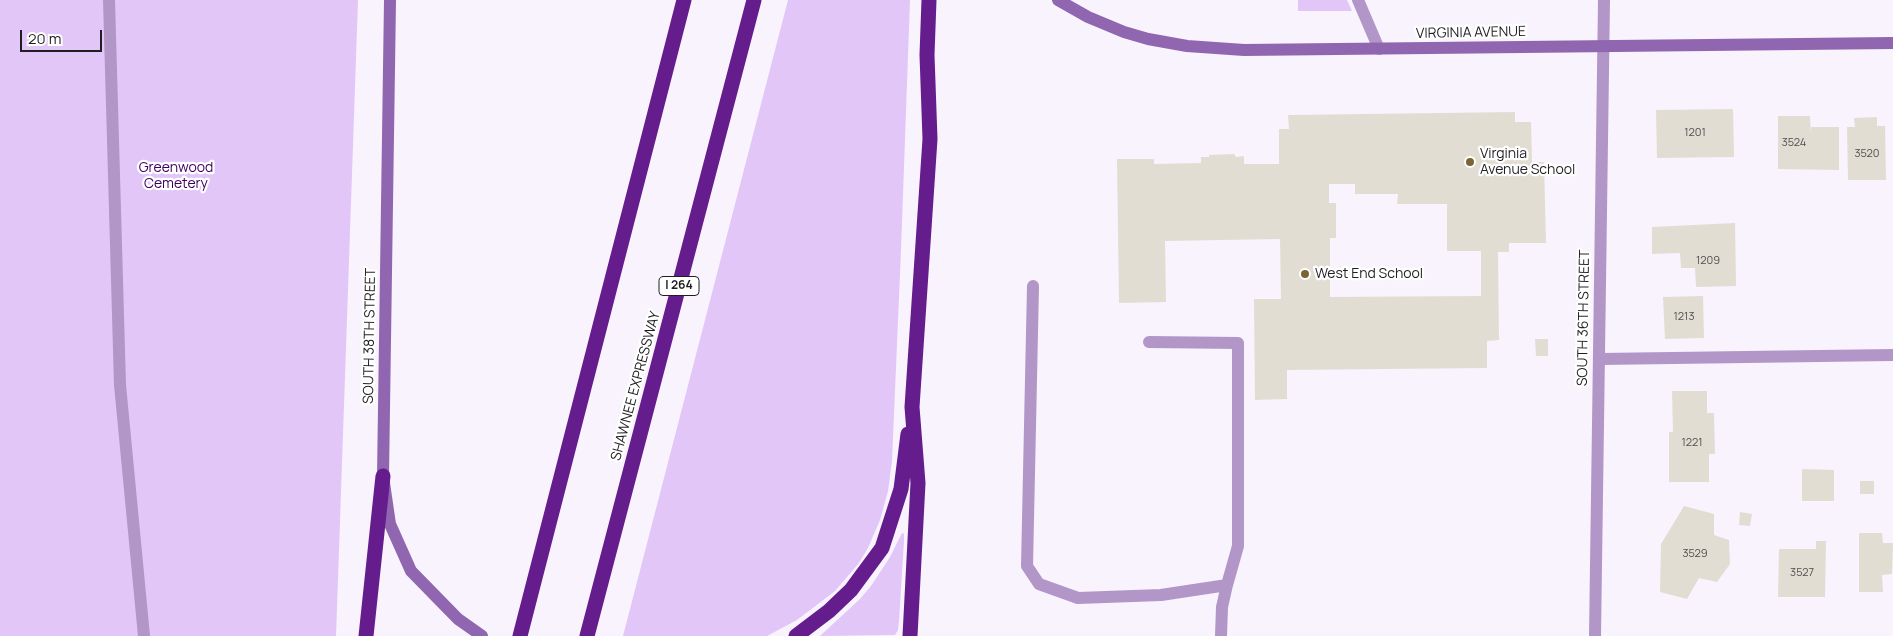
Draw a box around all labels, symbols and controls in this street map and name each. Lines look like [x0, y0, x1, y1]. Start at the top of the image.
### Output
scale bar [22, 20, 105, 52]
street label: VIRGINIA AVENUE [1416, 24, 1526, 42]
text: 20 m [28, 28, 61, 49]
house number: 1201 [1684, 126, 1706, 140]
house number: 3524 [1782, 136, 1806, 150]
place label: Virginia Avenue School [1480, 146, 1575, 178]
house number: 3520 [1854, 147, 1880, 161]
marker: Virginia Avenue School [1464, 156, 1476, 168]
park label: Greenwood Cemetery [139, 160, 213, 192]
street label: SOUTH 36TH STREET [1574, 250, 1594, 386]
house number: 1209 [1696, 254, 1720, 268]
place label: West End School [1315, 266, 1423, 282]
street label: SOUTH 38TH STREET [360, 268, 380, 404]
marker: West End School [1299, 268, 1311, 280]
road number: I 264 [659, 276, 699, 296]
street label: SHAWNEE EXPRESSWAY [608, 309, 664, 463]
house number: 1213 [1674, 310, 1694, 324]
house number: 1221 [1681, 436, 1703, 450]
house number: 3529 [1682, 547, 1708, 561]
house number: 3527 [1790, 566, 1814, 580]

